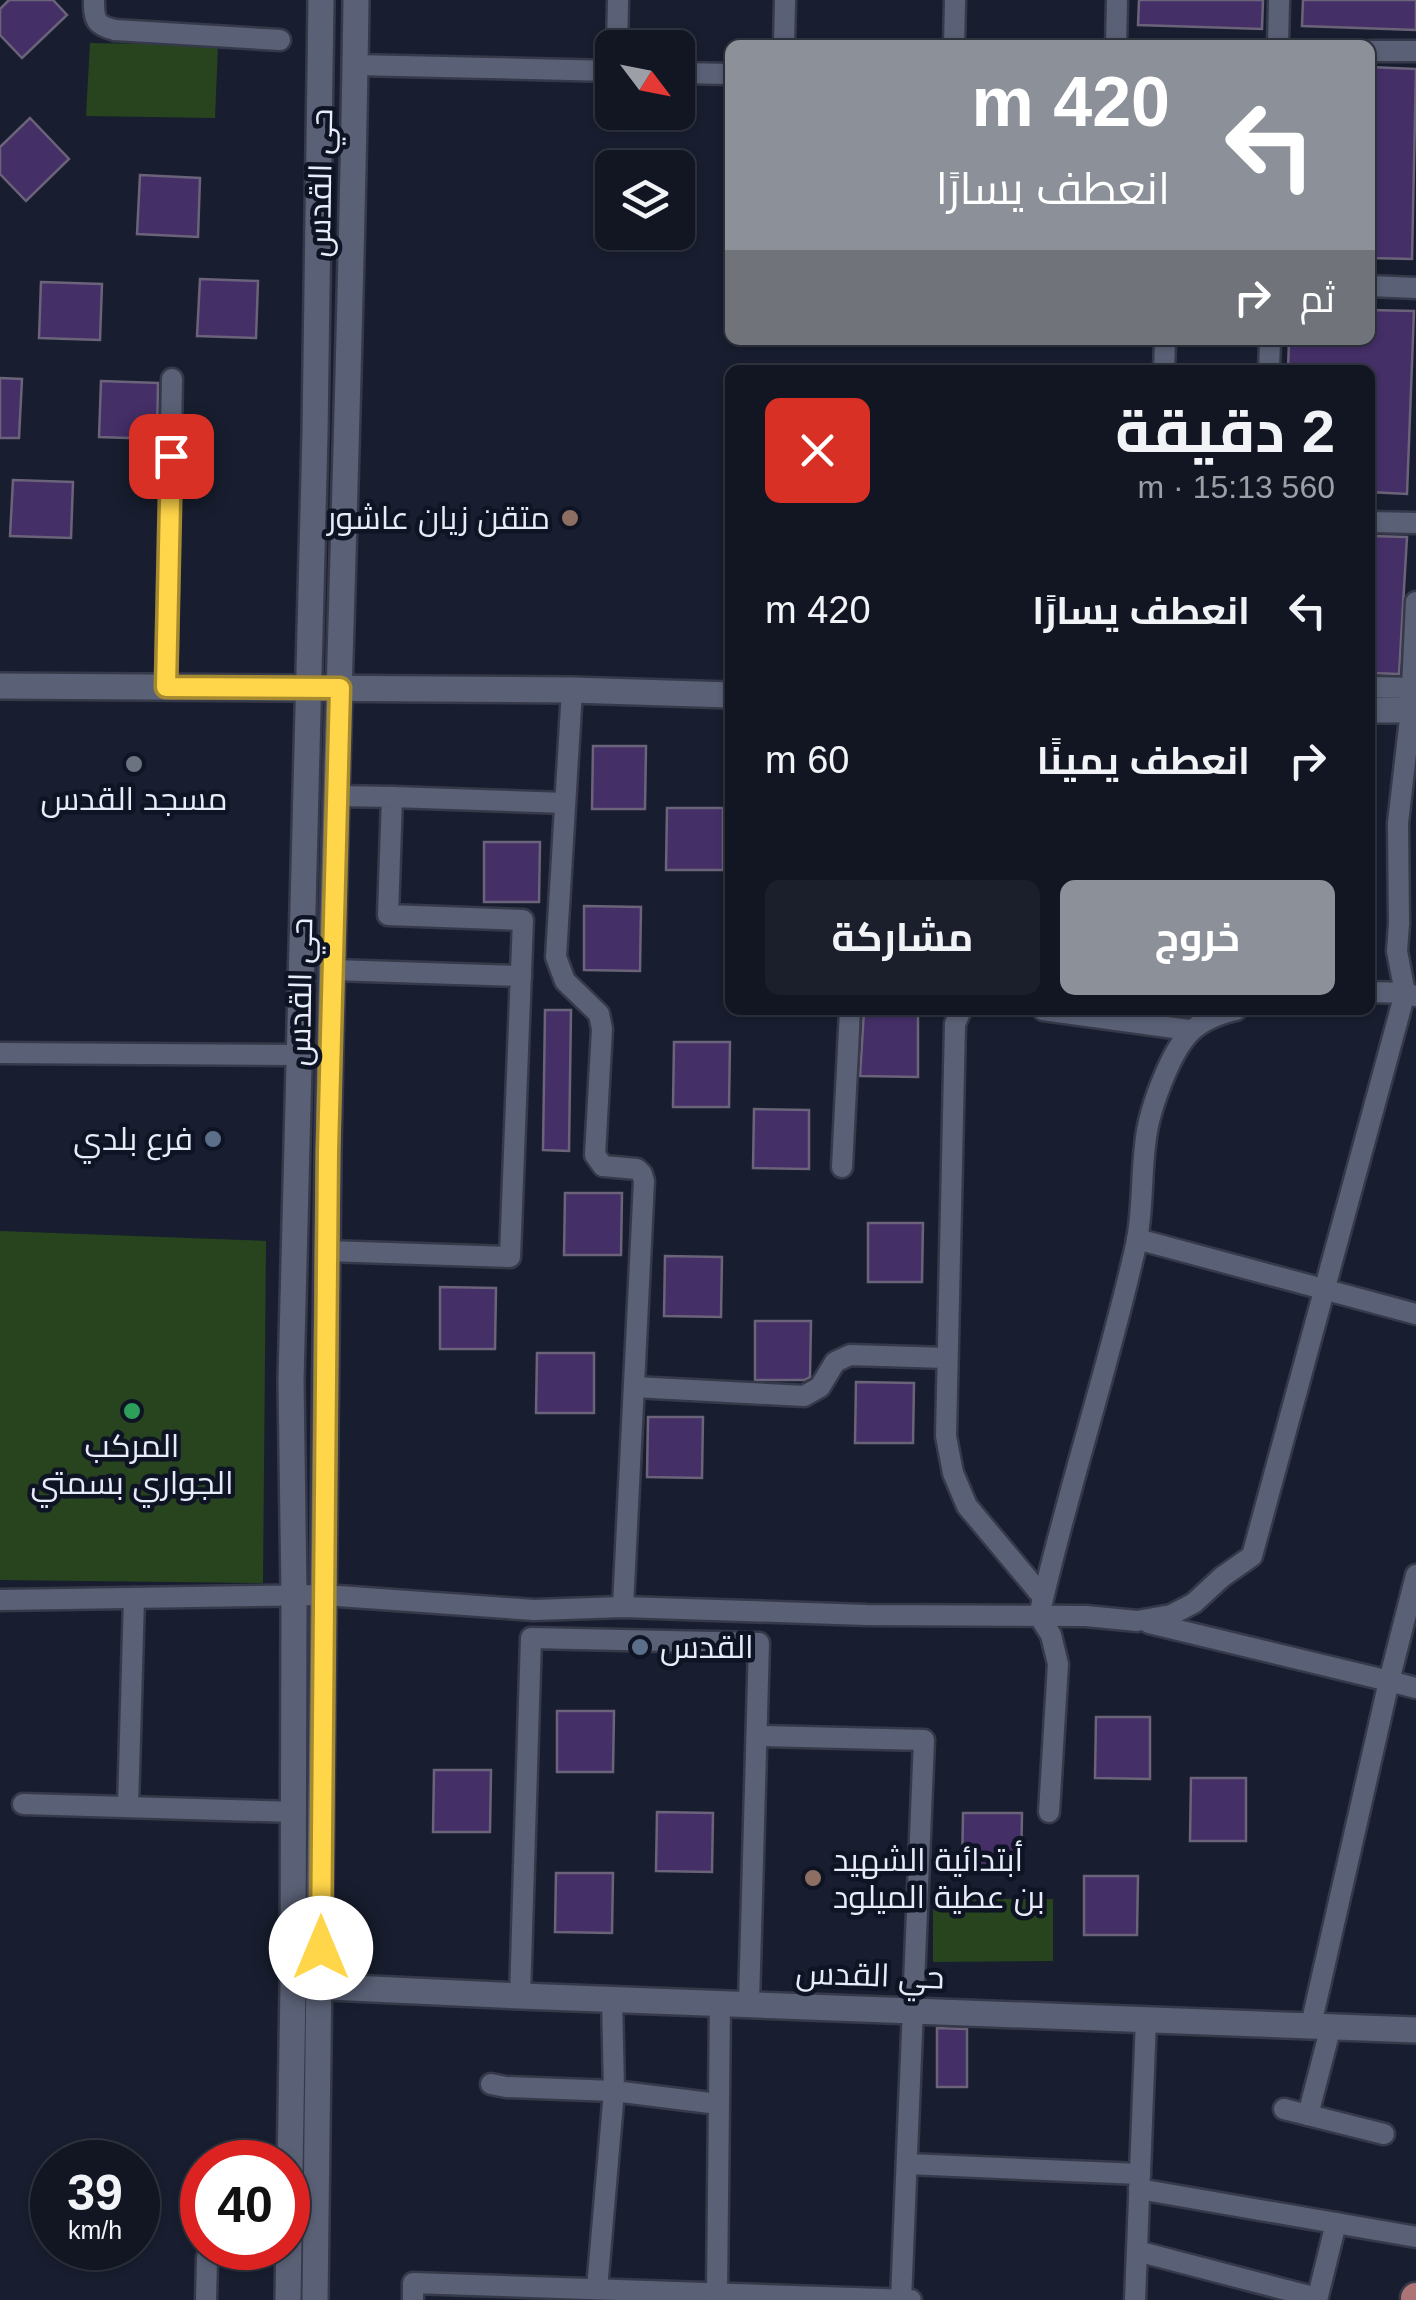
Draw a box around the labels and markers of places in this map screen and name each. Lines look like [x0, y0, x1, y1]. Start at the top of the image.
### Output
pin [129, 414, 214, 499]
place label: متقن زيان عاشور [325, 500, 550, 537]
marker: متقن زيان عاشور [559, 507, 581, 529]
marker: مسجد القدس [123, 753, 145, 775]
place label: مسجد القدس [40, 781, 228, 818]
place label: فرع بلدي [73, 1121, 193, 1164]
marker: فرع بلدي [202, 1128, 224, 1150]
marker: المركب الجواري بسمتي [121, 1400, 143, 1422]
place label: المركب الجواري بسمتي [30, 1428, 234, 1508]
place label: القدس [660, 1629, 754, 1666]
marker: القدس [629, 1636, 651, 1658]
place label: أبتدائية الشهيد بن عطية الميلود [833, 1840, 1045, 1916]
marker: أبتدائية الشهيد بن عطية الميلود [802, 1867, 824, 1889]

